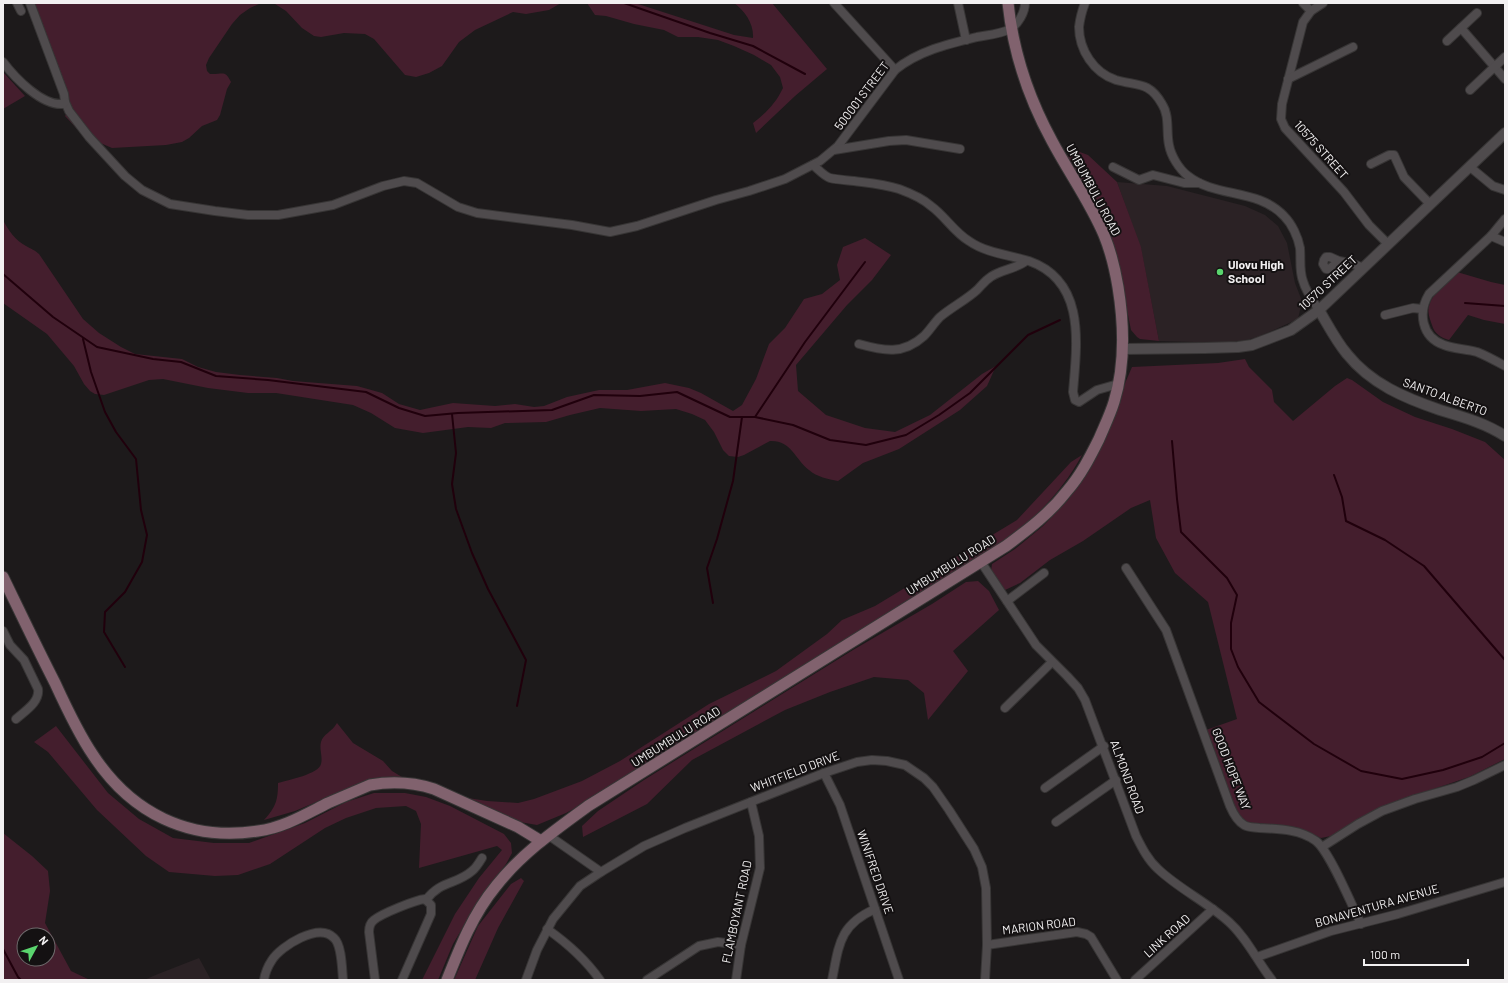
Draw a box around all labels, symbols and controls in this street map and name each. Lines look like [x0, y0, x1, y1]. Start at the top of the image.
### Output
street label: 500001 STREET [831, 58, 892, 132]
street label: 10575 STREET [1292, 117, 1352, 182]
street label: UMBUMBULU ROAD [1064, 141, 1124, 238]
street label: 10570 STREET [1295, 252, 1359, 313]
place label: Ulovu High School [1228, 257, 1284, 285]
marker: Ulovu High School [1215, 267, 1225, 277]
street label: SANTO ALBERTO [1401, 374, 1489, 418]
street label: UMBUMBULU ROAD [903, 531, 997, 597]
street label: UMBUMBULU ROAD [628, 703, 722, 769]
street label: GOOD HOPE WAY [1210, 726, 1254, 812]
street label: ALMOND ROAD [1108, 738, 1148, 815]
street label: WHITFIELD DRIVE [748, 748, 841, 794]
street label: WINIFRED DRIVE [855, 828, 897, 916]
street label: FLAMBOYANT ROAD [718, 859, 754, 965]
street label: BONAVENTURA AVENUE [1313, 881, 1440, 929]
street label: LINK ROAD [1140, 911, 1192, 960]
street label: MARION ROAD [1001, 914, 1076, 936]
north arrow [16, 927, 56, 967]
text: N [37, 933, 51, 947]
scale bar [1364, 941, 1468, 967]
text: 100 m [1370, 947, 1400, 961]

